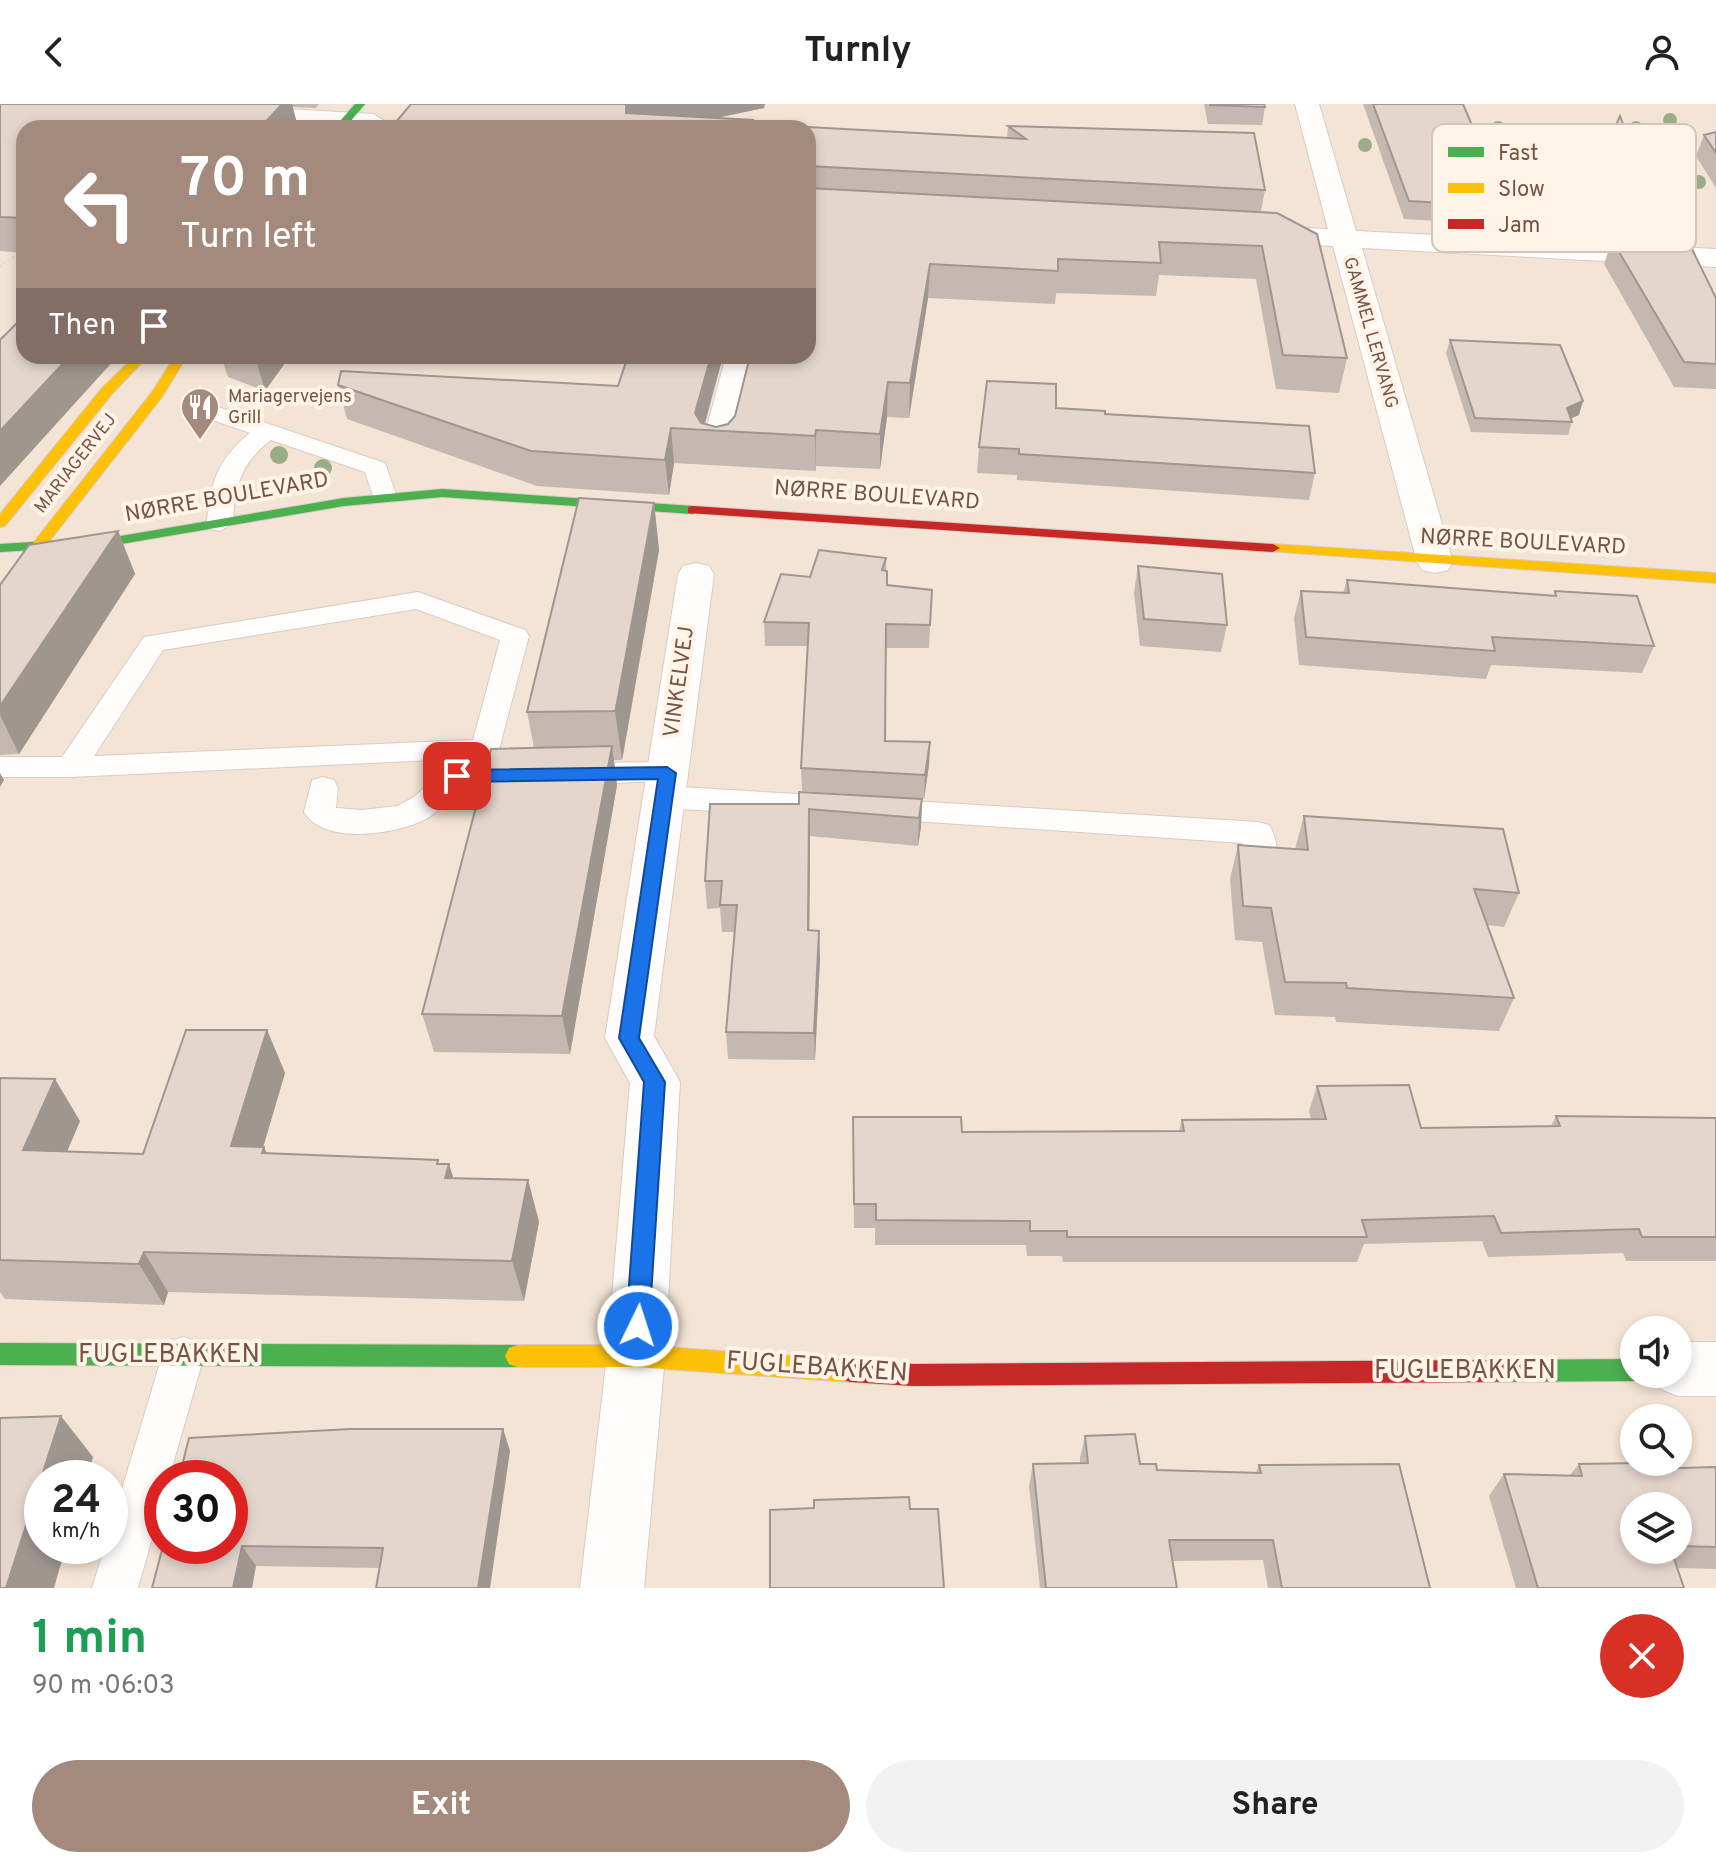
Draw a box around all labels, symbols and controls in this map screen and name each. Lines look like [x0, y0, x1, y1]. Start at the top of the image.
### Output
text: Turnly [804, 29, 912, 75]
icon: back [32, 30, 76, 74]
icon: person [1640, 30, 1684, 74]
legend [1432, 124, 1696, 252]
text: Fast [1498, 141, 1539, 168]
text: 70 m [180, 146, 310, 216]
icon: left [48, 152, 152, 256]
text: Slow [1498, 177, 1545, 204]
text: Jam [1498, 213, 1541, 240]
text: Turn left [180, 215, 317, 261]
street label: GAMMEL LERVANG [1337, 255, 1403, 411]
icon: arrive [132, 304, 176, 348]
text: Then [48, 308, 116, 345]
restaurant icon: Mariagervejens Grill [179, 386, 221, 441]
place label: Mariagervejens Grill [228, 386, 352, 430]
street label: MARIAGERVEJ [30, 409, 122, 519]
street label: NØRRE BOULEVARD [123, 467, 331, 529]
street label: NØRRE BOULEVARD [773, 475, 981, 517]
street label: NØRRE BOULEVARD [1419, 524, 1627, 562]
street label: VINKELVEJ [659, 624, 701, 740]
pin [423, 742, 491, 810]
icon: arrive [435, 754, 479, 798]
position arrow [596, 1284, 680, 1368]
map controls [1620, 1316, 1692, 1564]
button: sound [1620, 1316, 1692, 1388]
street label: FUGLEBAKKEN [78, 1339, 260, 1372]
street label: FUGLEBAKKEN [725, 1345, 909, 1391]
street label: FUGLEBAKKEN [1374, 1355, 1556, 1388]
button: search [1620, 1404, 1692, 1476]
speed limit sign: 30 [144, 1460, 248, 1564]
text: 24 [51, 1477, 101, 1527]
button: layers [1620, 1492, 1692, 1564]
text: km/h [52, 1519, 100, 1545]
text: 1 min [32, 1610, 147, 1670]
button: close [1600, 1614, 1684, 1698]
text: 90 m · 06:03 [32, 1670, 175, 1703]
button: Exit [32, 1760, 850, 1852]
button: Share [866, 1760, 1684, 1852]

